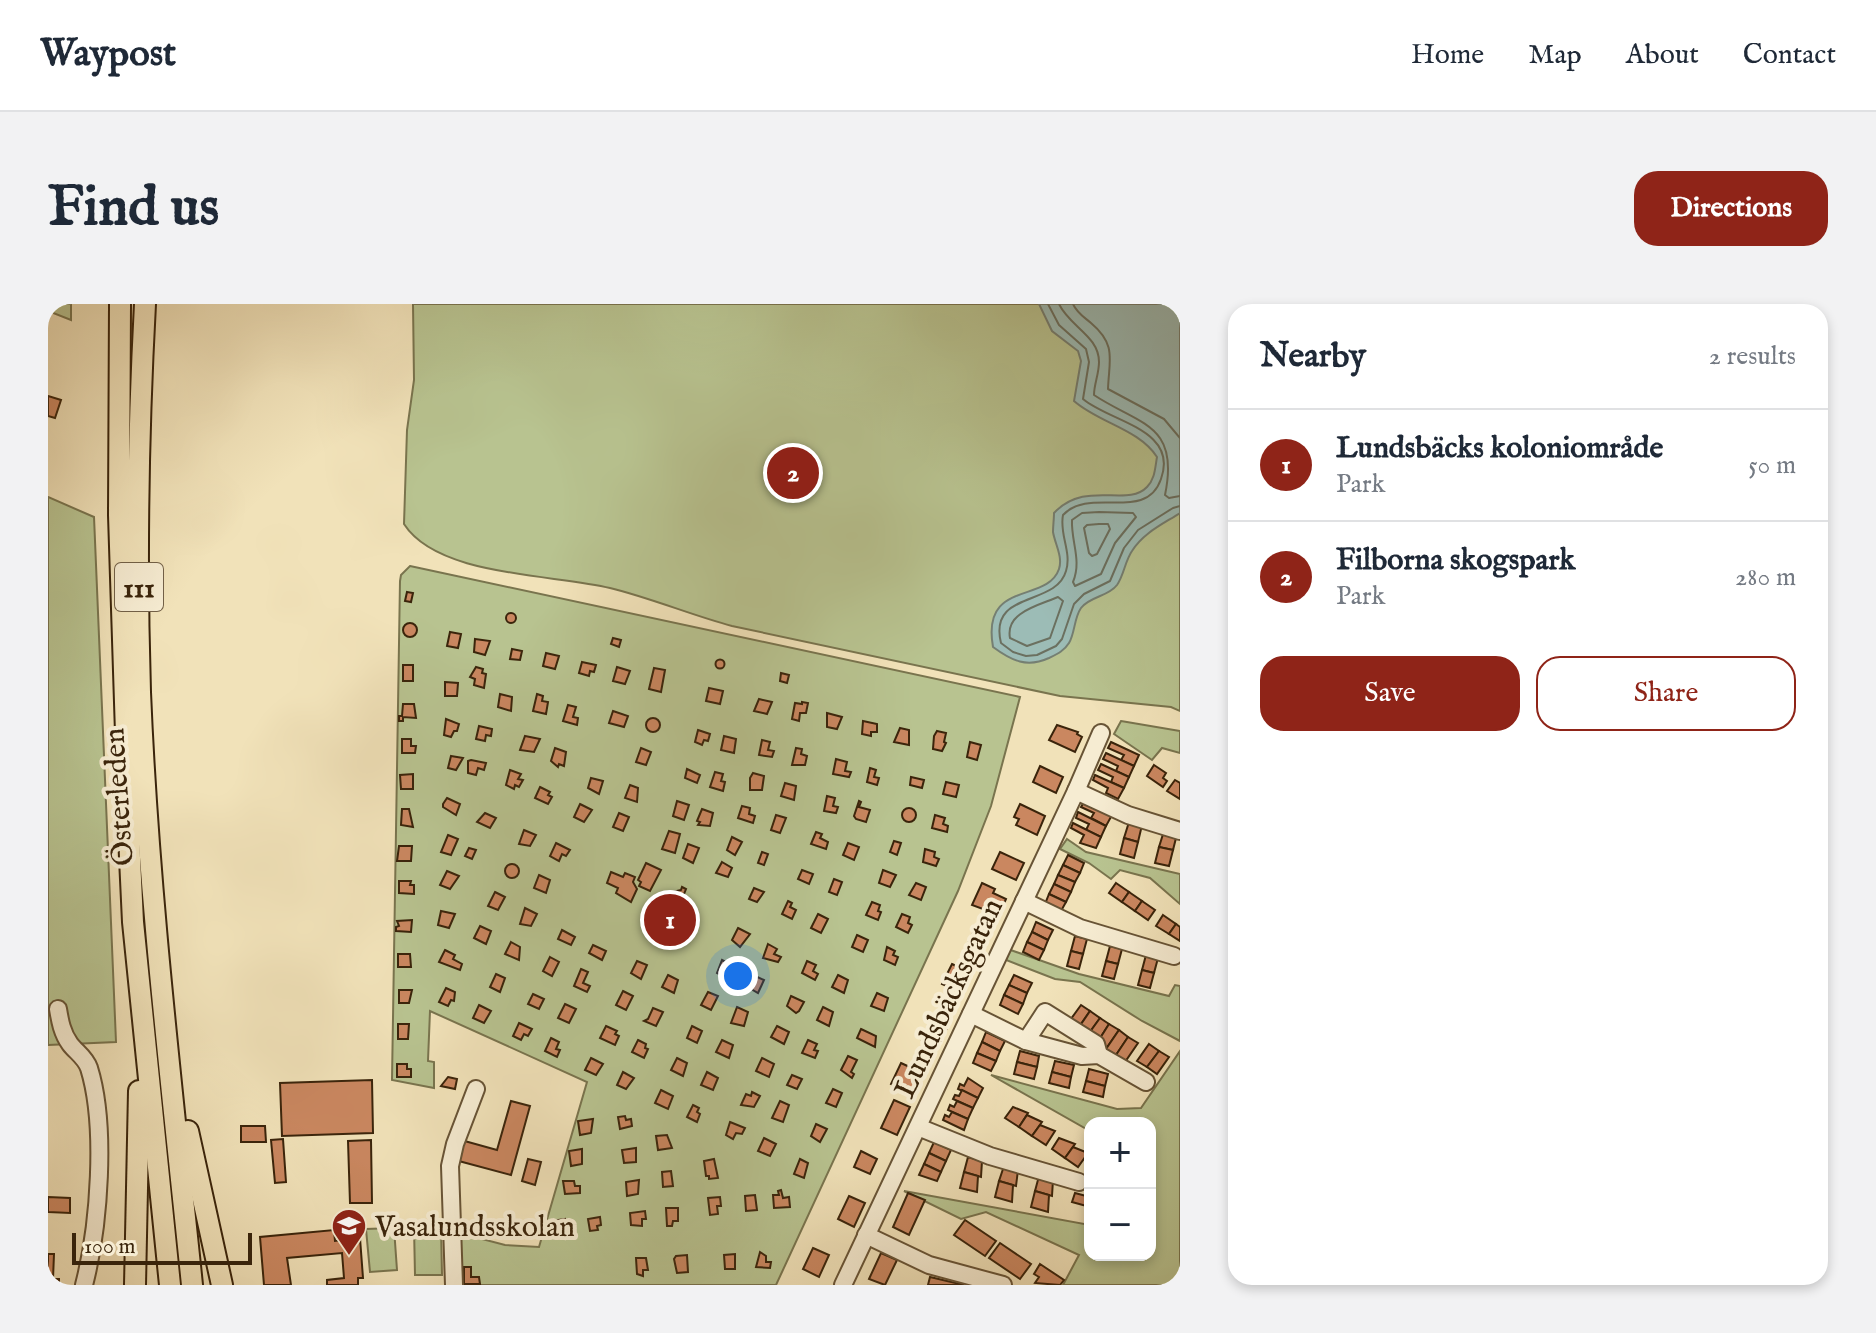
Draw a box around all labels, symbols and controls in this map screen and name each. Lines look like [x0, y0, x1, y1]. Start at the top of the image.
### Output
text: Waypost [40, 31, 176, 79]
text: Home [1411, 38, 1484, 73]
text: Map [1528, 38, 1582, 73]
text: About [1626, 38, 1699, 73]
text: Contact [1743, 38, 1836, 73]
button: Directions [1634, 171, 1828, 246]
text: Find us [48, 173, 219, 244]
text: Nearby [1260, 335, 1366, 378]
text: 2 results [1709, 340, 1796, 373]
text: Lundsbäcks koloniområde [1336, 430, 1663, 468]
pin: 2 [767, 443, 819, 503]
text: 1 [1281, 449, 1291, 482]
text: 50 m [1748, 449, 1796, 482]
text: Park [1336, 468, 1385, 501]
text: Filborna skogspark [1336, 542, 1575, 580]
text: 2 [1280, 561, 1292, 594]
text: 280 m [1735, 561, 1796, 594]
road number: 111 [115, 563, 163, 611]
text: Park [1336, 580, 1385, 613]
button: Save [1260, 656, 1520, 731]
button: Share [1536, 656, 1796, 731]
street label: Österleden [96, 727, 144, 867]
pin: 1 [644, 890, 696, 950]
street label: Lundsbäcksgatan [887, 893, 1013, 1105]
your location [718, 956, 758, 996]
map controls [1084, 1117, 1156, 1261]
button: + [1084, 1117, 1156, 1189]
button: − [1084, 1189, 1156, 1261]
school or university icon: Vasalundsskolan [330, 1207, 368, 1257]
place label: Vasalundsskolan [374, 1209, 575, 1247]
scale bar [72, 1229, 252, 1265]
text: 100 m [84, 1233, 136, 1261]

